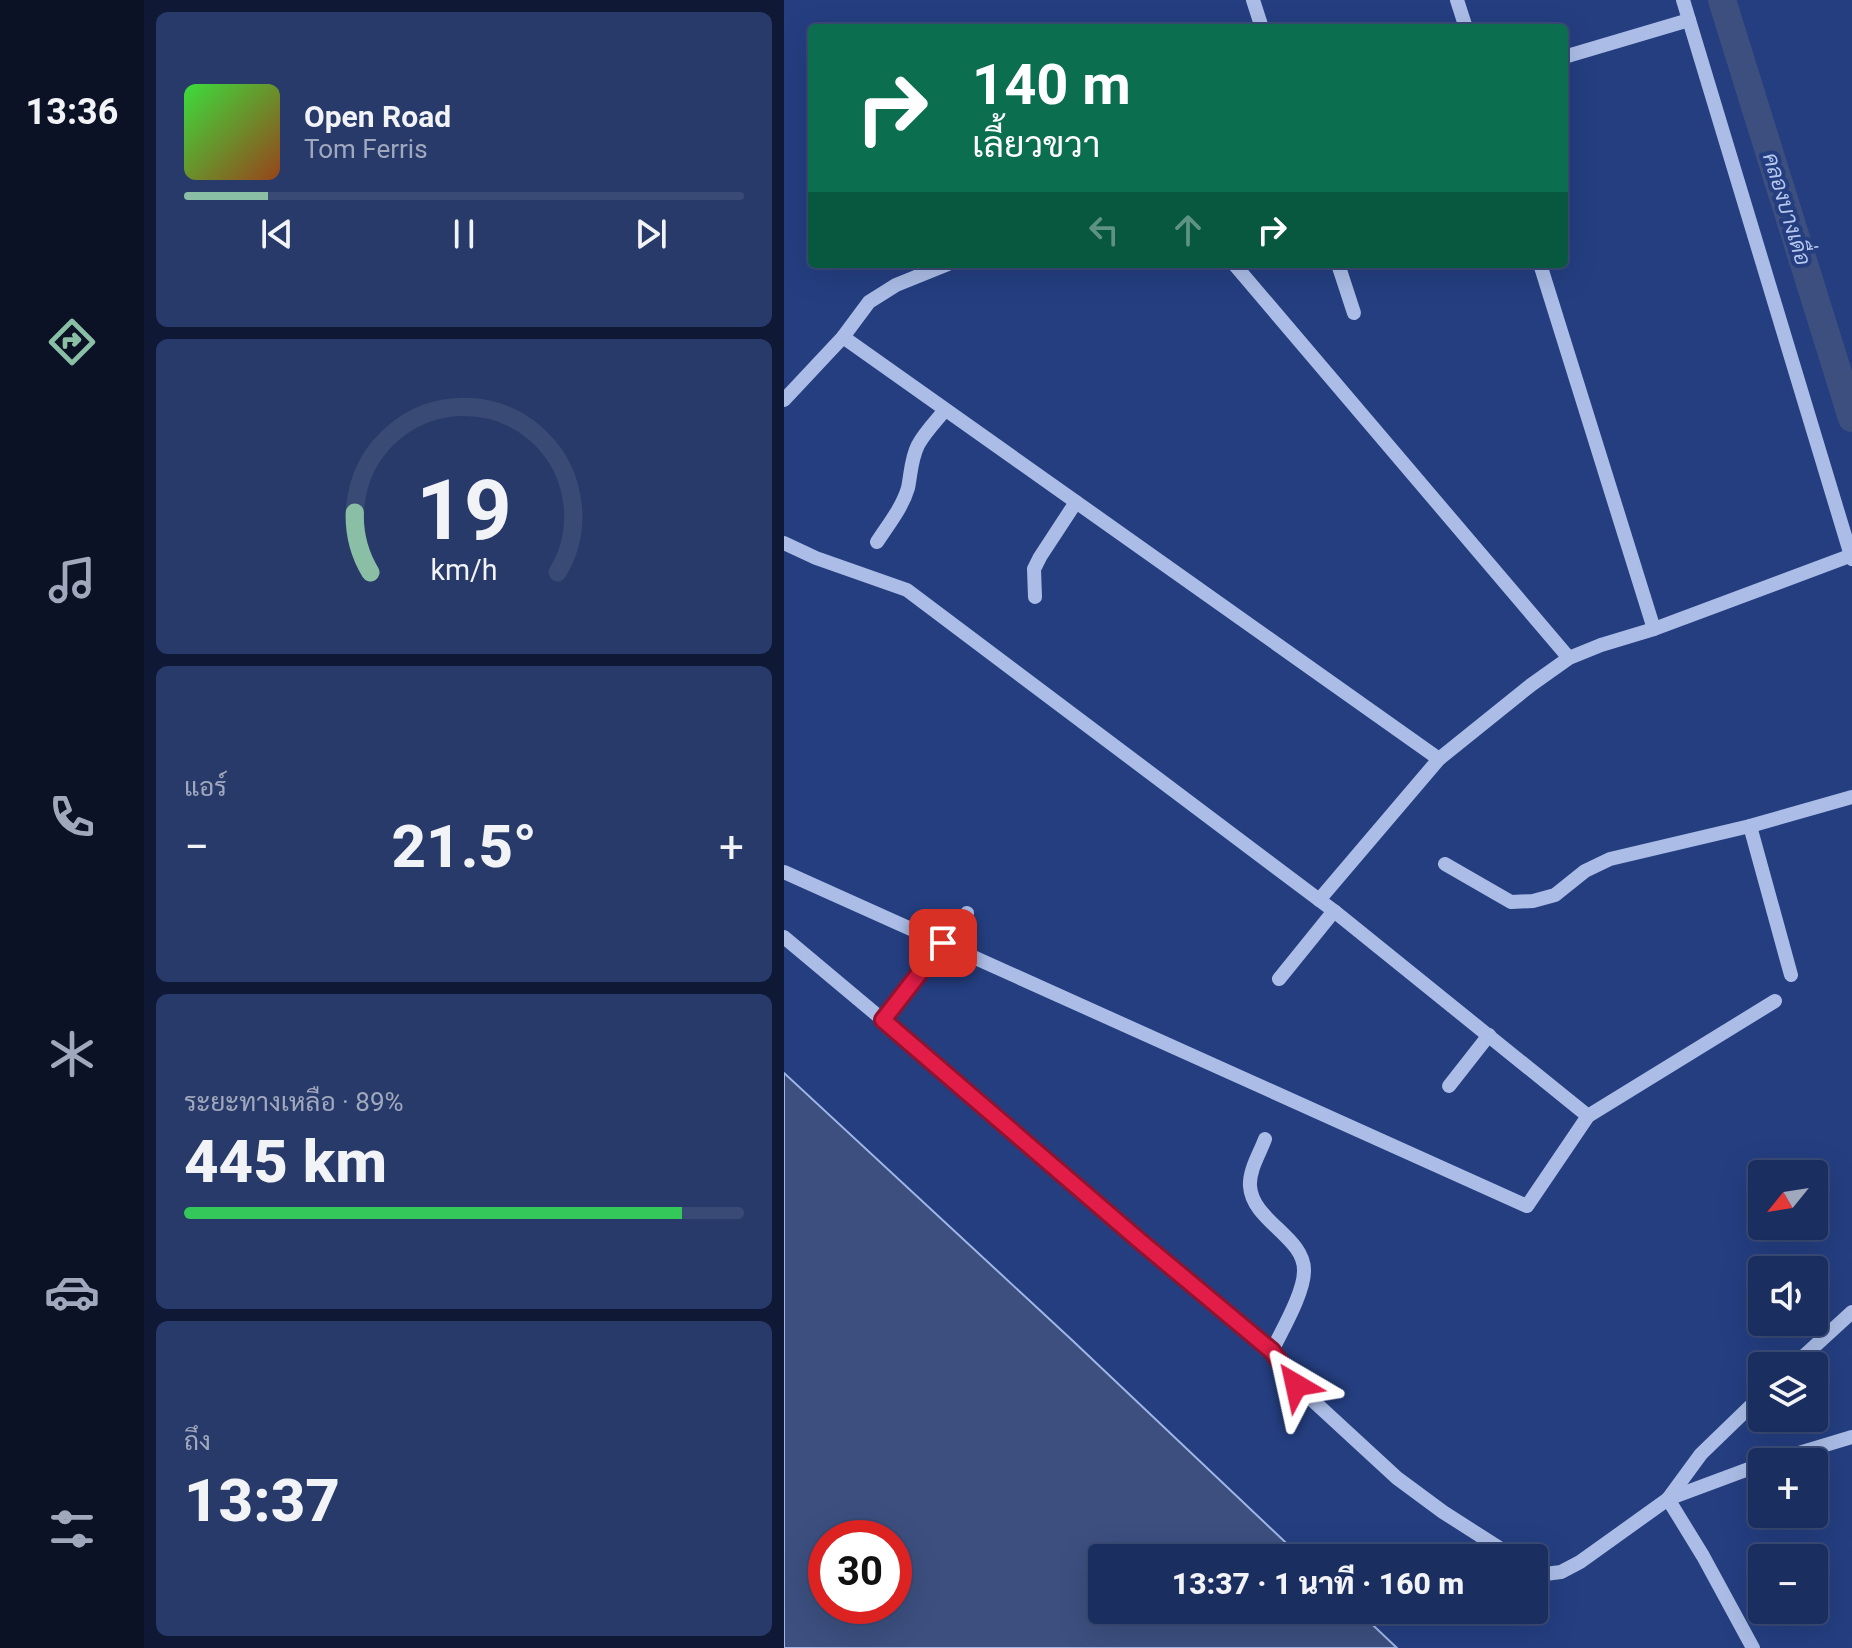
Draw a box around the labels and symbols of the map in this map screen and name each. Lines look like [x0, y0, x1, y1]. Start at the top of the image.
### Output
water label: คลองบางเดื่อ [1758, 148, 1823, 268]
pin [909, 909, 977, 977]
north arrow [1748, 1160, 1828, 1240]
position arrow [1254, 1343, 1338, 1427]
speed limit sign: 30 [808, 1520, 912, 1624]

